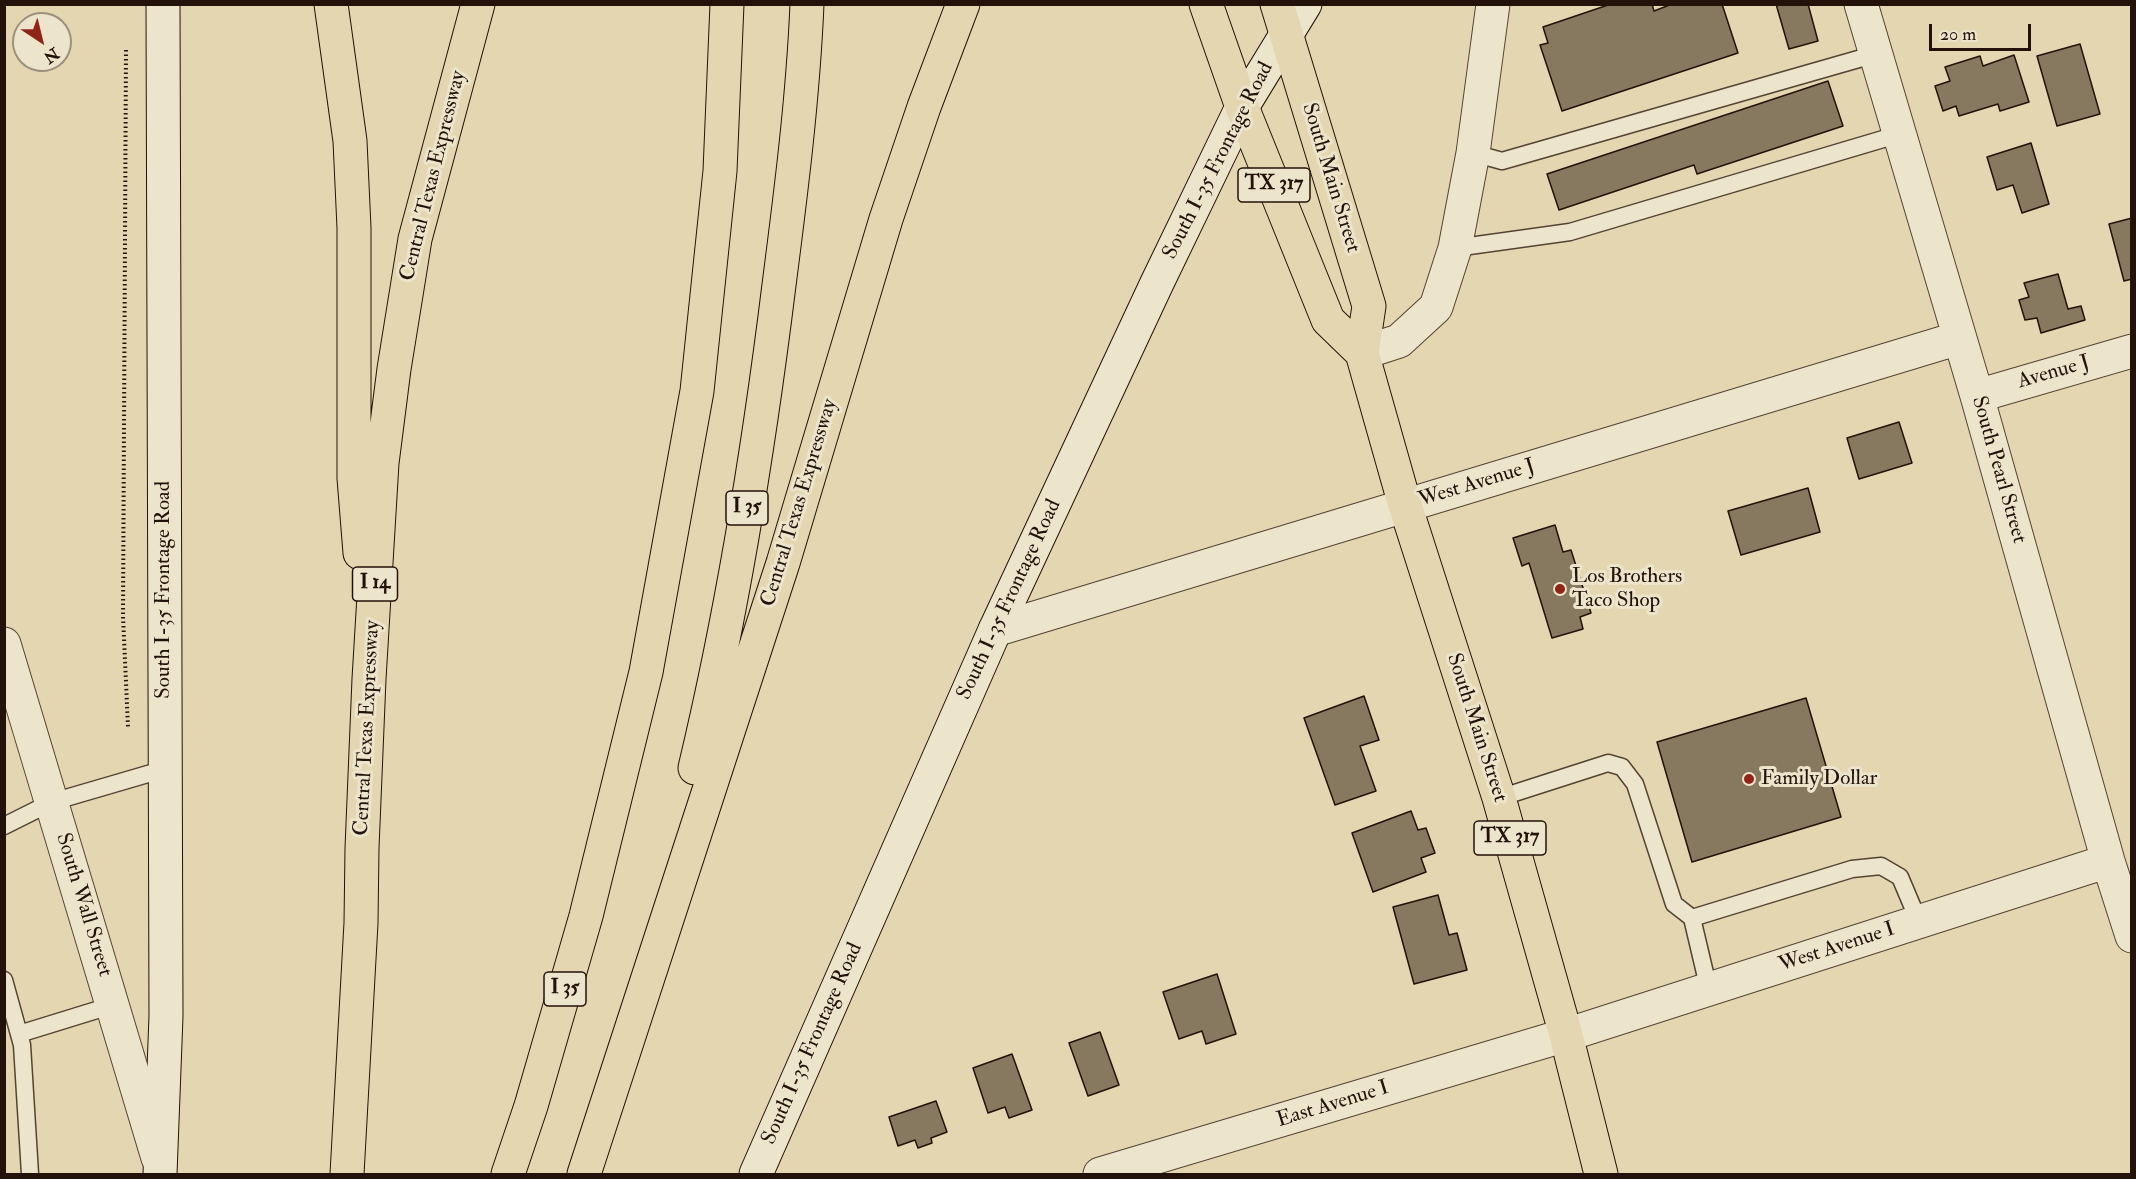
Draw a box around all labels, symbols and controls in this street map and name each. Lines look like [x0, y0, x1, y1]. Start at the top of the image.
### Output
north arrow [12, 12, 72, 72]
scale bar [1932, 12, 2034, 50]
text: 20 m [1940, 23, 1976, 46]
text: N [40, 43, 63, 67]
street label: South I-35 Frontage Road [1158, 58, 1280, 264]
street label: Central Texas Expressway [396, 68, 472, 284]
street label: South Main Street [1295, 100, 1365, 256]
road number: TX 317 [1238, 168, 1310, 202]
street label: Avenue J [2015, 351, 2093, 395]
street label: South Pearl Street [1965, 393, 2031, 547]
street label: Central Texas Expressway [756, 396, 844, 610]
street label: West Avenue J [1416, 454, 1538, 514]
street label: South I-35 Frontage Road [151, 481, 177, 699]
road number: I 35 [726, 491, 768, 525]
street label: South I-35 Frontage Road [953, 496, 1067, 704]
place label: Los Brothers Taco Shop [1572, 564, 1682, 614]
road number: I 14 [352, 567, 398, 601]
marker: Los Brothers Taco Shop [1553, 582, 1567, 596]
street label: Central Texas Expressway [350, 620, 386, 836]
street label: South Main Street [1440, 650, 1512, 806]
place label: Family Dollar [1761, 766, 1877, 792]
marker: Family Dollar [1742, 772, 1756, 786]
road number: TX 317 [1474, 821, 1546, 855]
street label: South Wall Street [49, 830, 117, 980]
street label: West Avenue I [1776, 917, 1898, 979]
street label: South I-35 Frontage Road [757, 939, 869, 1149]
road number: I 35 [544, 972, 586, 1006]
street label: East Avenue I [1274, 1076, 1392, 1134]

